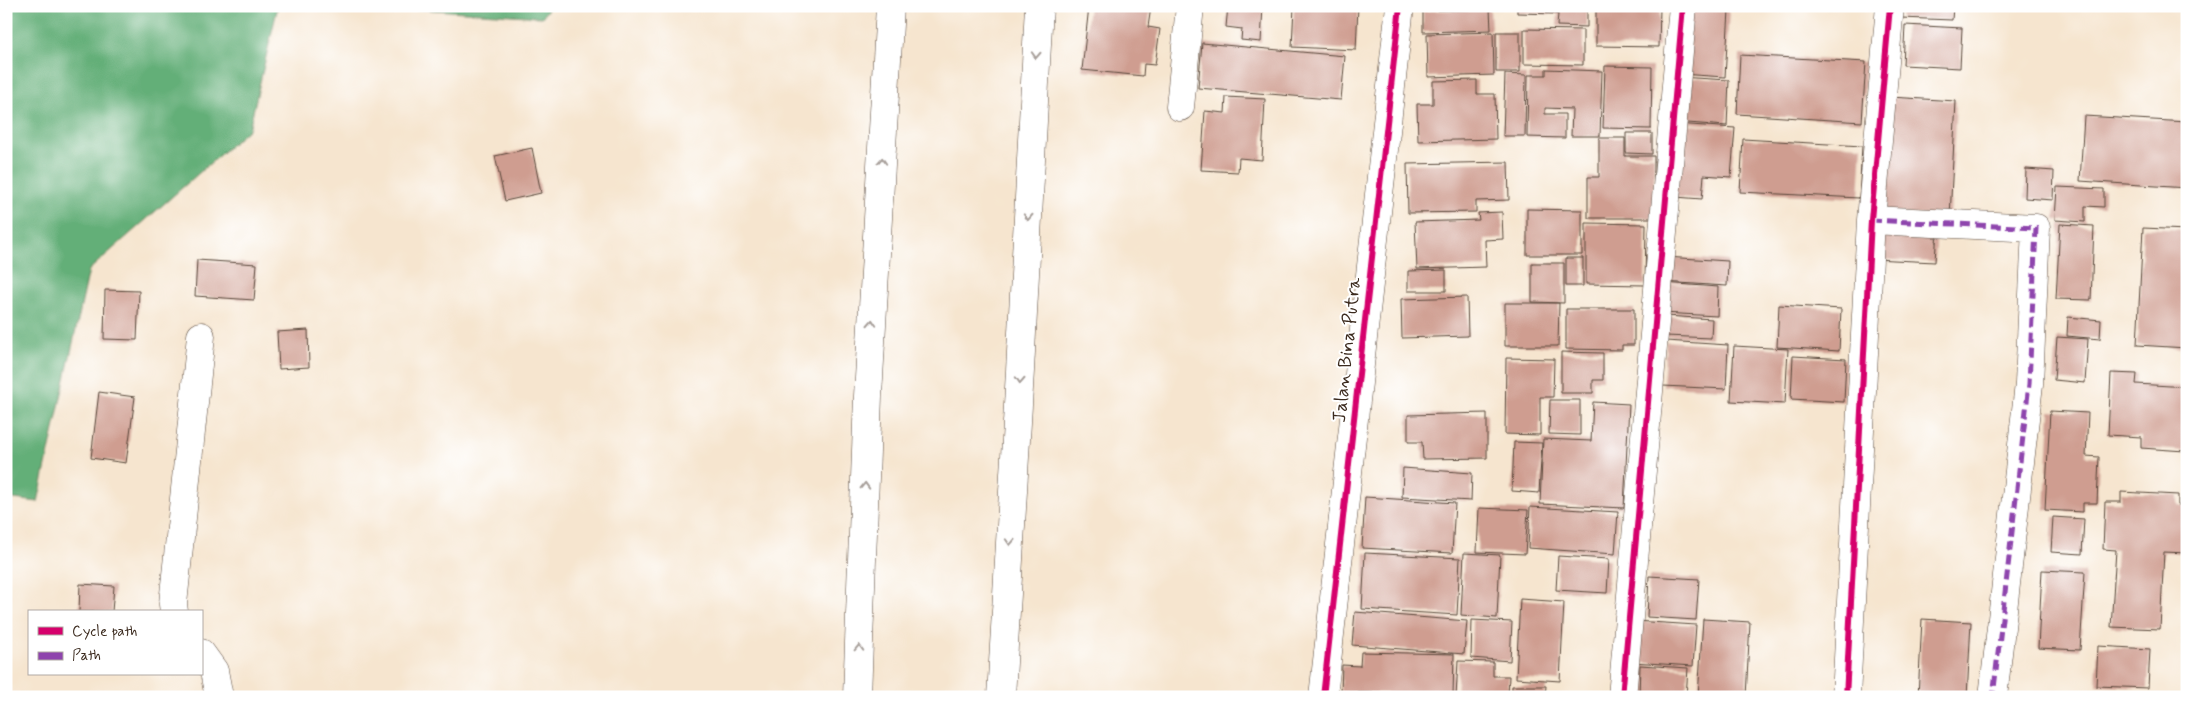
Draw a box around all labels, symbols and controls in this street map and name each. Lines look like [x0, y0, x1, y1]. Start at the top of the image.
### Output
one-way arrow [1031, 51, 1042, 59]
one-way arrow [876, 157, 887, 165]
one-way arrow [1023, 213, 1034, 221]
street label: Jalan Bina Putra [1327, 276, 1367, 424]
one-way arrow [867, 319, 878, 327]
one-way arrow [1014, 376, 1025, 384]
one-way arrow [859, 481, 870, 489]
one-way arrow [1005, 538, 1016, 546]
legend [28, 610, 202, 676]
text: Cycle path [72, 622, 137, 642]
one-way arrow [854, 644, 864, 652]
text: Path [72, 646, 101, 666]

